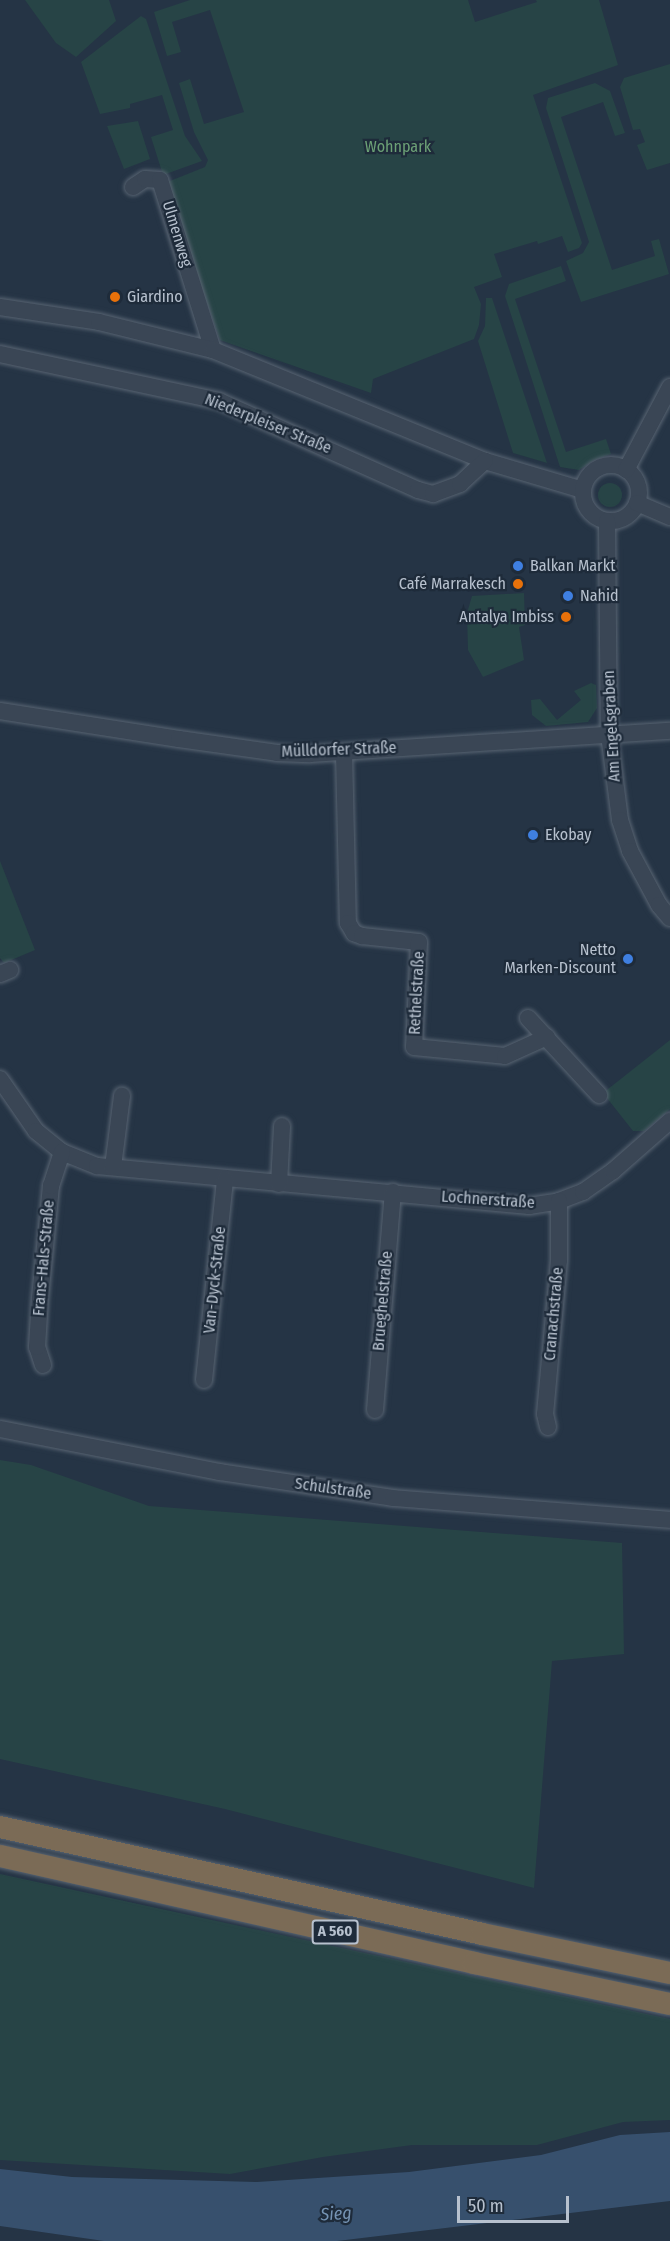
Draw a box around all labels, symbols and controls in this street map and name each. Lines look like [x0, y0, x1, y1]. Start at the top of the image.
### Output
park label: Wohnpark [365, 137, 431, 157]
street label: Ulmenweg [158, 199, 196, 269]
place label: Giardino [127, 287, 183, 307]
marker: Giardino [108, 290, 122, 304]
street label: Niederpleiser Straße [202, 390, 334, 458]
place label: Balkan Markt [530, 556, 615, 576]
marker: Balkan Markt [511, 559, 525, 573]
place label: Café Marrakesch [399, 574, 506, 594]
marker: Café Marrakesch [511, 577, 525, 591]
place label: Nahid [580, 586, 619, 606]
marker: Nahid [561, 589, 575, 603]
place label: Antalya Imbiss [459, 607, 554, 627]
marker: Antalya Imbiss [559, 610, 573, 624]
street label: Am Engelsgraben [599, 670, 625, 782]
street label: Mülldorfer Straße [281, 738, 397, 762]
place label: Ekobay [545, 825, 591, 845]
marker: Ekobay [526, 828, 540, 842]
place label: Netto Marken-Discount [504, 940, 616, 978]
street label: Rethelstraße [405, 951, 429, 1035]
marker: Netto Marken-Discount [621, 952, 635, 966]
street label: Lochnerstraße [441, 1187, 535, 1213]
street label: Frans-Hals-Straße [29, 1199, 59, 1317]
street label: Van-Dyck-Straße [200, 1225, 230, 1335]
street label: Brueghelstraße [369, 1250, 397, 1352]
street label: Cranachstraße [540, 1266, 568, 1362]
street label: Schulstraße [293, 1474, 373, 1504]
road number: A 560 [311, 1920, 359, 1944]
scale bar [460, 2184, 572, 2222]
text: 50 m [468, 2195, 504, 2217]
water label: Sieg [320, 2202, 352, 2226]

